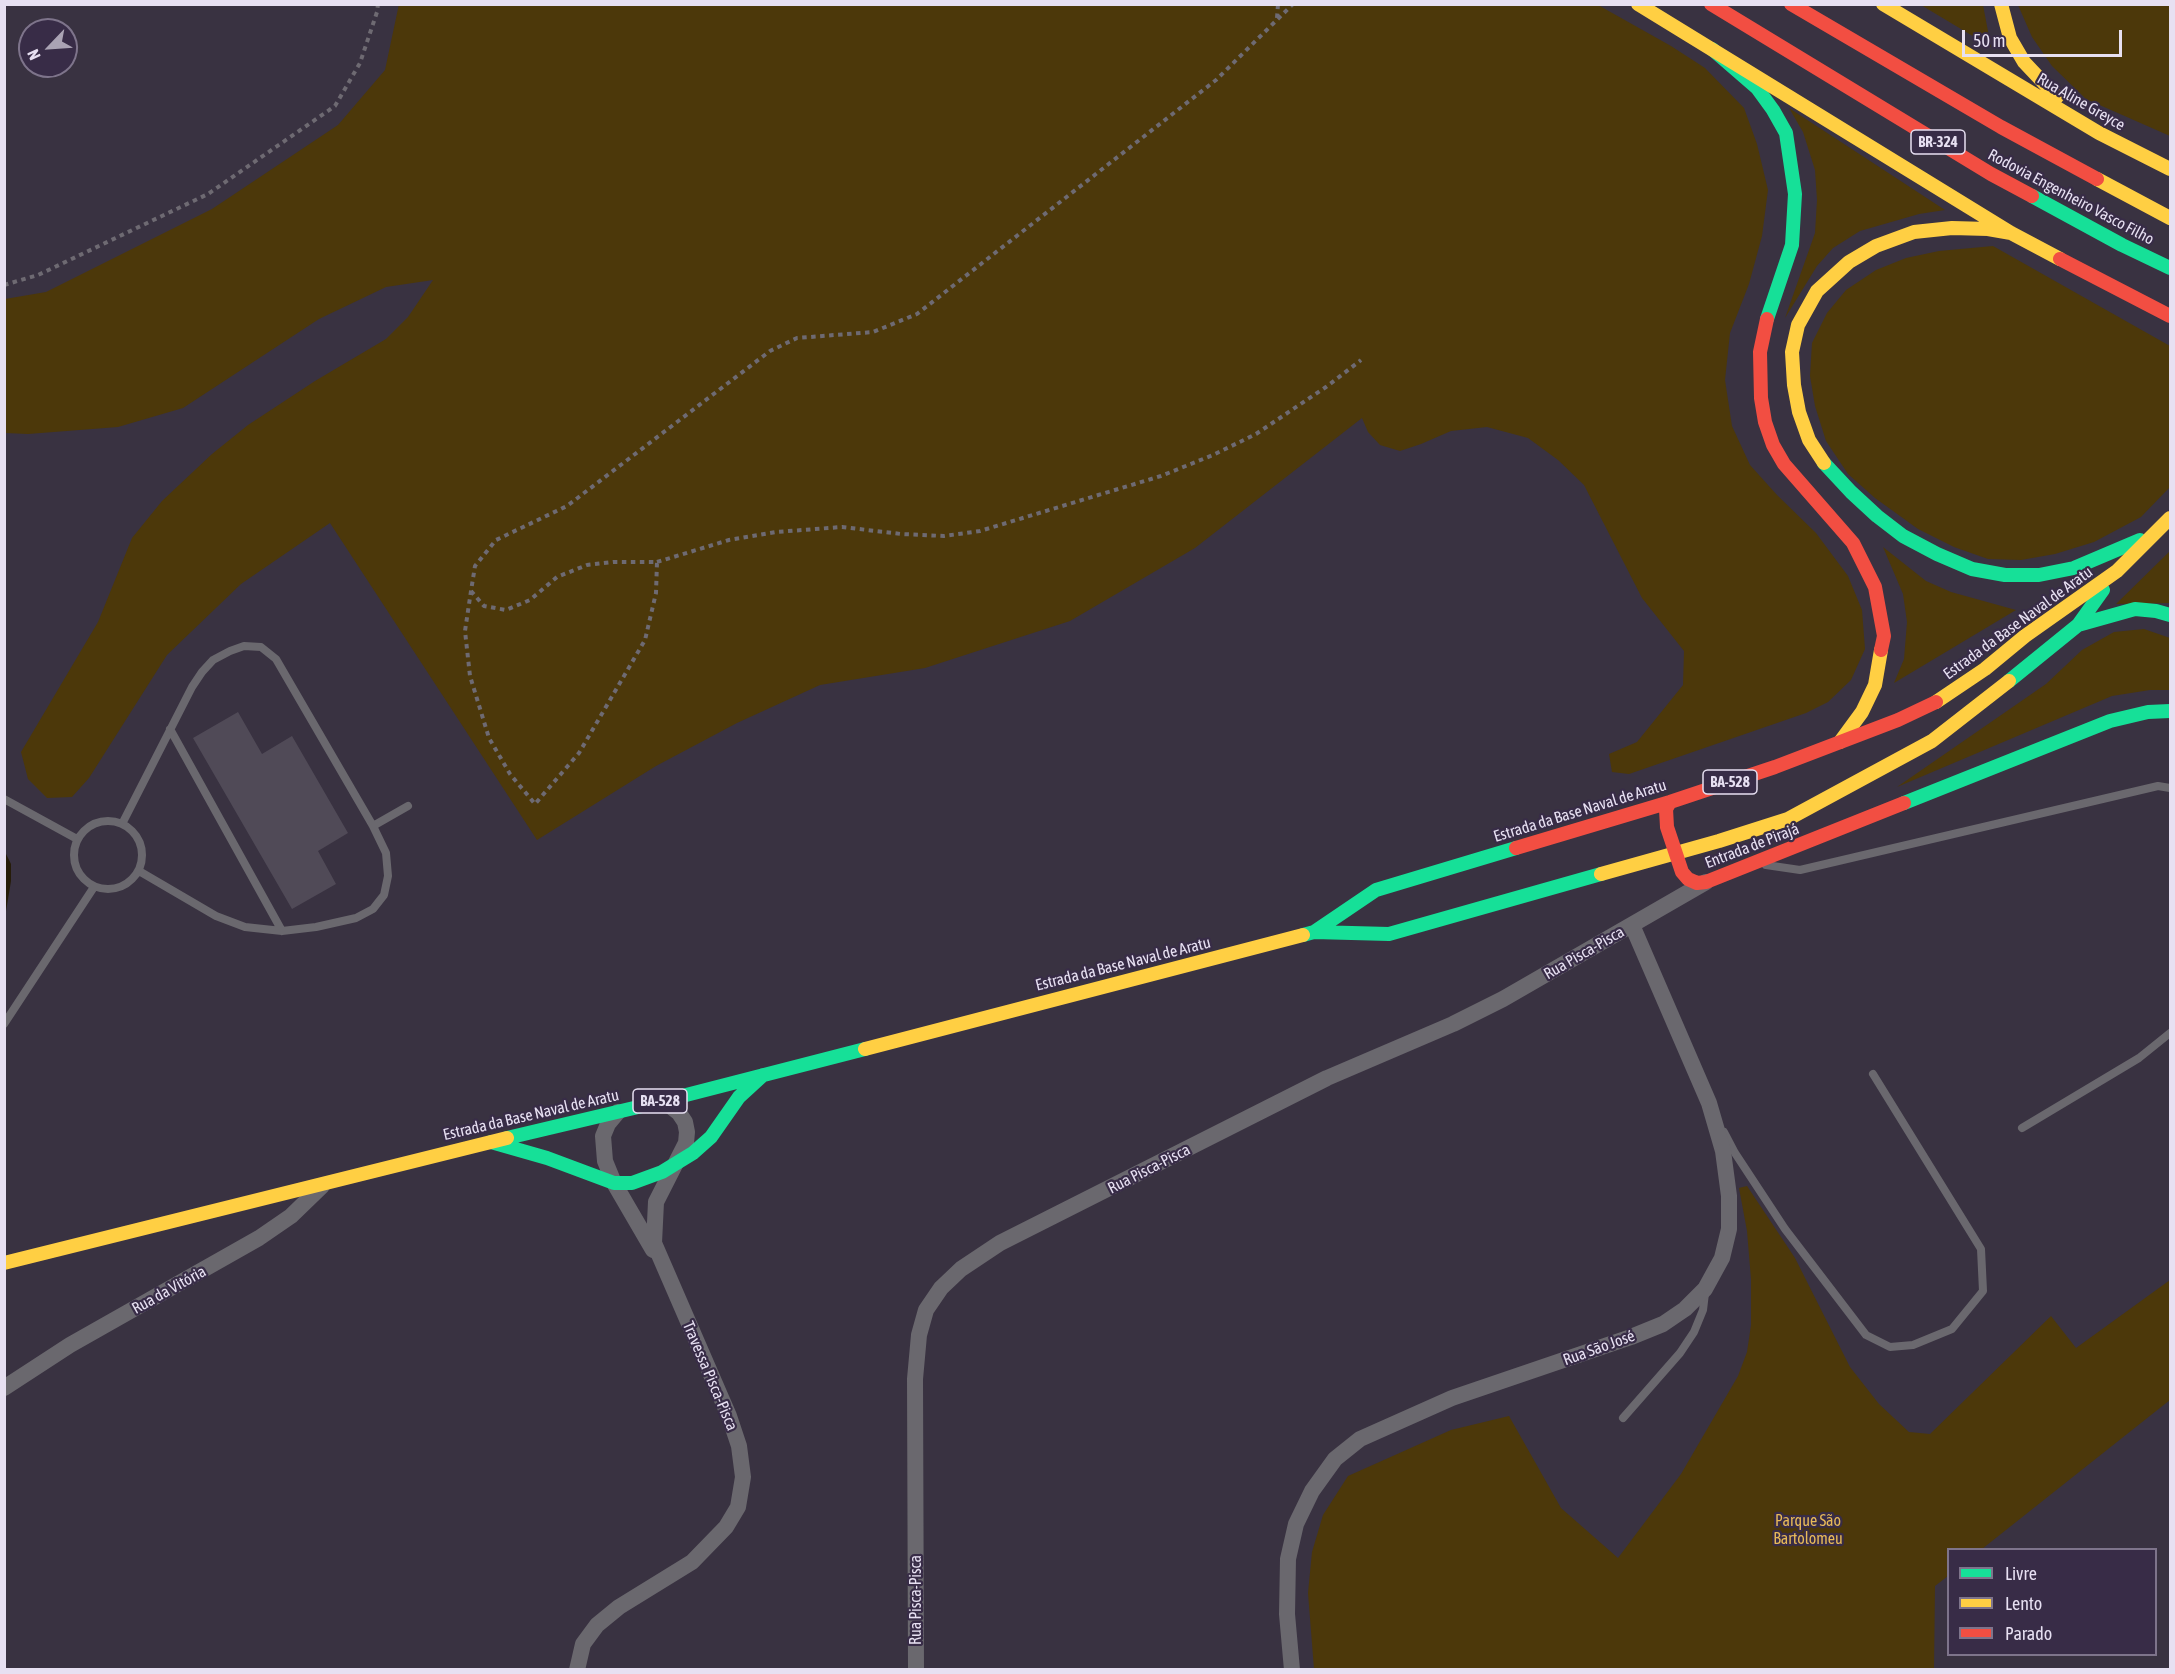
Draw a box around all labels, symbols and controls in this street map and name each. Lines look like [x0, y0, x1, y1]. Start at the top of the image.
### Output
north arrow [18, 18, 78, 78]
scale bar [1965, 18, 2126, 56]
text: 50 m [1973, 30, 2005, 51]
text: N [23, 47, 44, 63]
street label: Rua Aline Greyce [2034, 69, 2128, 135]
road number: BR-324 [1911, 130, 1965, 154]
street label: Rodovia Engenheiro Vasco Filho [1985, 145, 2157, 249]
street label: Estrada da Base Naval de Aratu [1940, 562, 2096, 684]
road number: BA-528 [1703, 770, 1757, 794]
street label: Estrada da Base Naval de Aratu [1491, 776, 1669, 846]
street label: Entrada de Pirajá [1702, 819, 1802, 873]
street label: Rua Pisca-Pisca [1540, 922, 1628, 984]
street label: Estrada da Base Naval de Aratu [1033, 933, 1213, 995]
street label: Estrada da Base Naval de Aratu [441, 1085, 621, 1145]
road number: BA-528 [633, 1089, 687, 1113]
street label: Rua Pisca-Pisca [1105, 1140, 1193, 1198]
street label: Rua da Vitória [129, 1262, 209, 1318]
street label: Travessa Pisca-Pisca [678, 1318, 742, 1434]
street label: Rua São José [1561, 1326, 1637, 1370]
park label: Parque São Bartolomeu [1773, 1511, 1843, 1549]
legend [1947, 1548, 2157, 1656]
street label: Rua Pisca-Pisca [906, 1555, 926, 1645]
text: Livre [2005, 1563, 2037, 1584]
text: Lento [2005, 1593, 2042, 1614]
text: Parado [2005, 1623, 2052, 1644]

